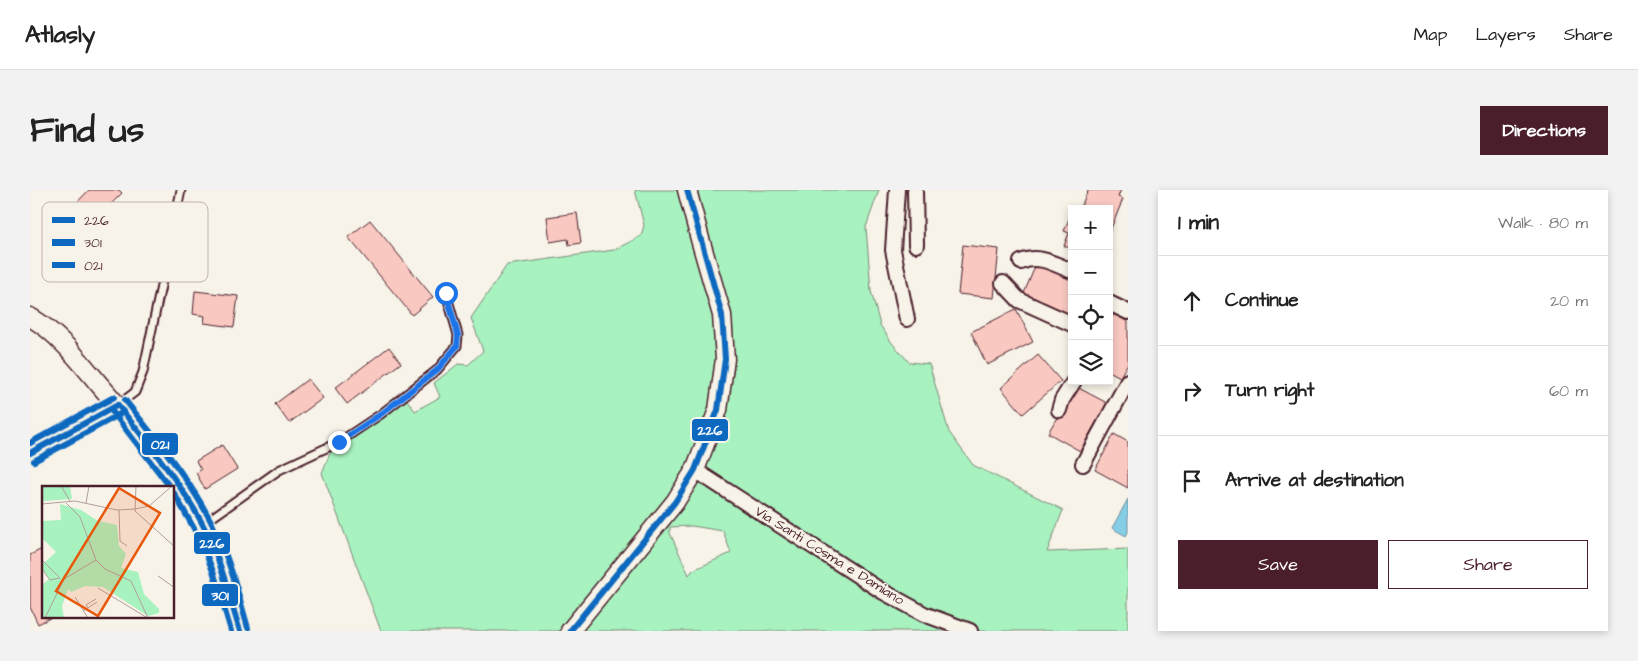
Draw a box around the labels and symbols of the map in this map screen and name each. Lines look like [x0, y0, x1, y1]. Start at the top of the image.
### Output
legend [42, 202, 208, 282]
text: 226 [84, 211, 109, 231]
text: 301 [84, 233, 102, 253]
text: 021 [84, 256, 103, 276]
route start [435, 282, 458, 305]
line badge: 226 [691, 418, 729, 442]
text: 226 [697, 421, 723, 441]
route end [328, 431, 351, 454]
line badge: 021 [141, 432, 179, 456]
text: 021 [151, 435, 170, 455]
inset map [42, 486, 175, 618]
street label: Via Santi Cosma e Damiano [751, 502, 908, 610]
line badge: 226 [193, 531, 231, 555]
text: 226 [199, 534, 225, 554]
line badge: 301 [201, 583, 239, 607]
text: 301 [210, 586, 229, 606]

